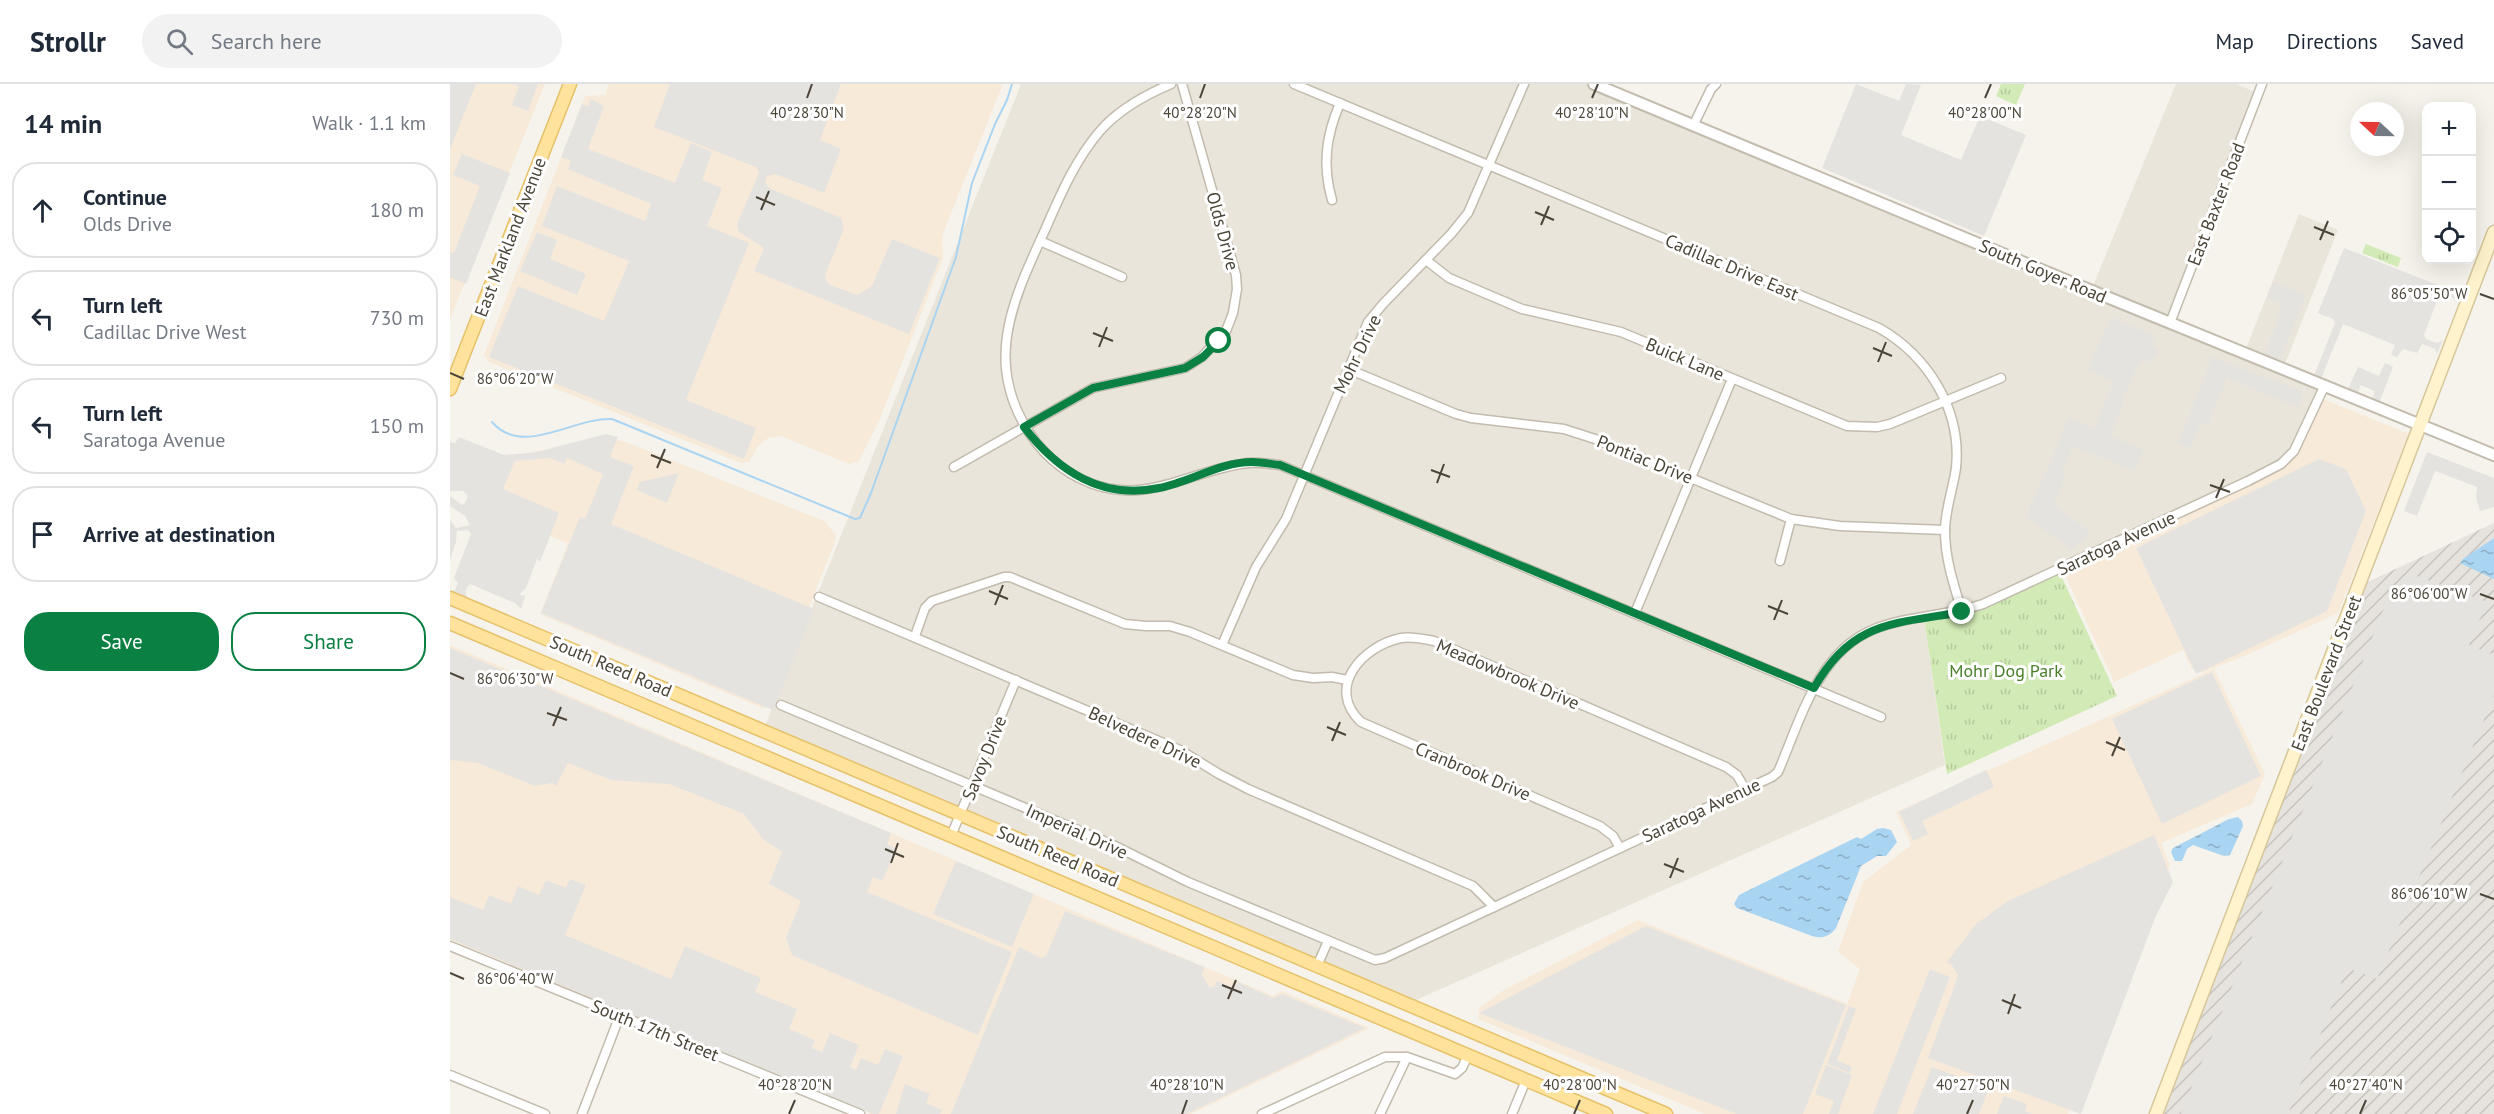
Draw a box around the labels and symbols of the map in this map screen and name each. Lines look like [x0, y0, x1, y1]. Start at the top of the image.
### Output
north arrow [2350, 102, 2404, 156]
text: 40°28'30"N [770, 103, 844, 122]
text: 40°28'20"N [1163, 103, 1237, 122]
text: 40°28'10"N [1555, 103, 1629, 122]
text: 40°28'00"N [1948, 103, 2022, 122]
street label: East Baxter Road [2182, 139, 2250, 269]
street label: East Markland Avenue [469, 154, 551, 320]
street label: Olds Drive [1202, 189, 1244, 273]
street label: Cadillac Drive East [1662, 229, 1802, 305]
street label: South Goyer Road [1976, 234, 2110, 308]
text: 86°05'50"W [2391, 284, 2468, 303]
street label: Mohr Drive [1328, 311, 1386, 397]
route start [1205, 327, 1231, 353]
street label: Buick Lane [1642, 332, 1728, 386]
text: 86°06'20"W [477, 369, 554, 388]
street label: Pontiac Drive [1594, 429, 1696, 489]
street label: Saratoga Avenue [2053, 506, 2179, 580]
text: 86°06'00"W [2391, 584, 2468, 603]
street label: East Boulevard Street [2286, 592, 2366, 754]
route end [1948, 598, 1974, 624]
street label: South Reed Road [547, 630, 675, 702]
street label: Meadowbrook Drive [1433, 634, 1583, 714]
park label: Mohr Dog Park [1949, 659, 2063, 682]
text: 86°06'30"W [477, 669, 554, 688]
street label: Belvedere Drive [1085, 701, 1205, 773]
street label: Savoy Drive [957, 712, 1011, 804]
street label: Cranbrook Drive [1412, 736, 1534, 806]
street label: Saratoga Avenue [1638, 773, 1764, 847]
street label: Imperial Drive [1023, 798, 1131, 864]
street label: South Reed Road [994, 820, 1122, 892]
text: 86°06'10"W [2391, 884, 2468, 903]
text: 86°06'40"W [477, 969, 554, 988]
street label: South 17th Street [588, 994, 722, 1066]
text: 40°28'20"N [758, 1075, 832, 1094]
text: 40°28'10"N [1150, 1075, 1224, 1094]
text: 40°28'00"N [1543, 1075, 1617, 1094]
text: 40°27'50"N [1936, 1075, 2010, 1094]
text: 40°27'40"N [2329, 1075, 2403, 1094]

